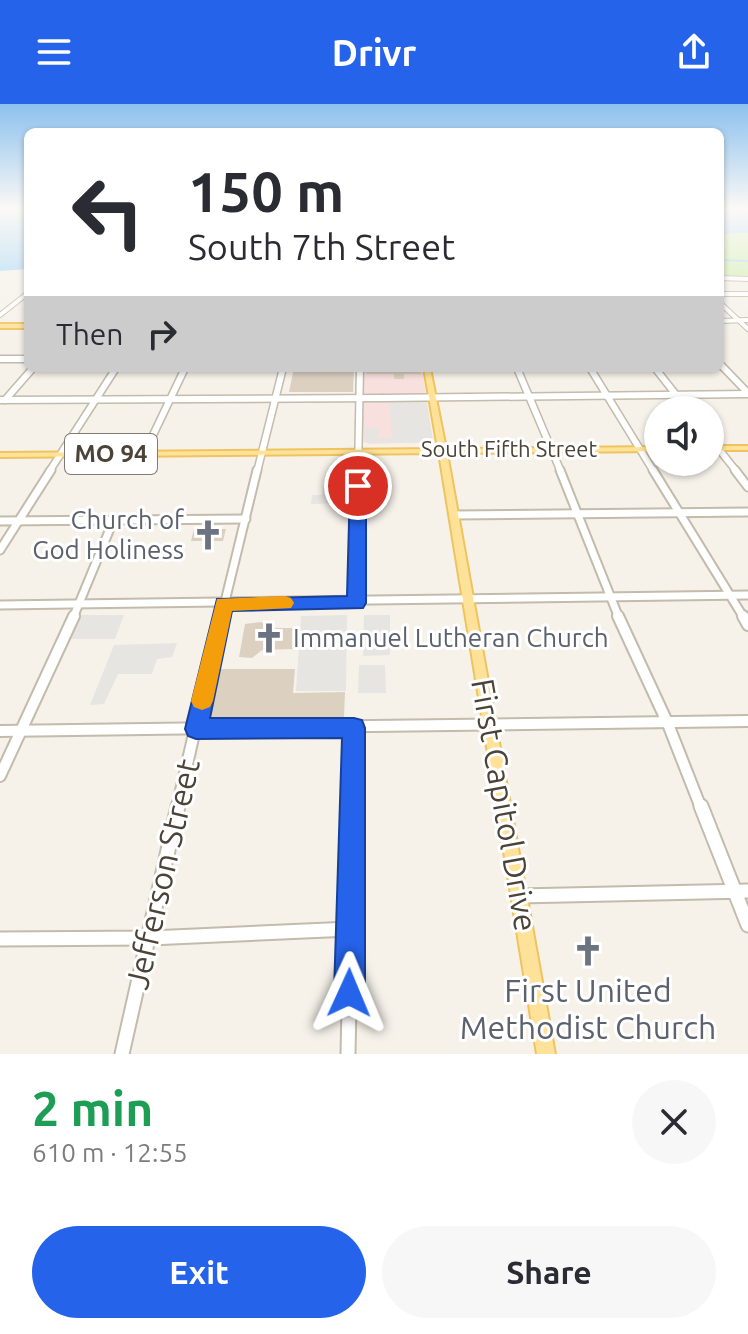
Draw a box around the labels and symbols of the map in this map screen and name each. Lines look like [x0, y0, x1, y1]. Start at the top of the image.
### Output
road number: MO 94 [65, 434, 157, 474]
street label: South Fifth Street [421, 436, 597, 461]
pin [324, 452, 392, 520]
place label: Church of God Holiness [32, 505, 185, 564]
church icon: Church of God Holiness [191, 518, 225, 552]
church icon: Immanuel Lutheran Church [252, 621, 286, 655]
place label: Immanuel Lutheran Church [293, 623, 609, 652]
street label: First Capitol Drive [465, 676, 545, 934]
street label: Jefferson Street [118, 755, 206, 992]
church icon: First United Methodist Church [571, 934, 605, 968]
position arrow [307, 951, 391, 1035]
place label: First United Methodist Church [460, 972, 716, 1045]

